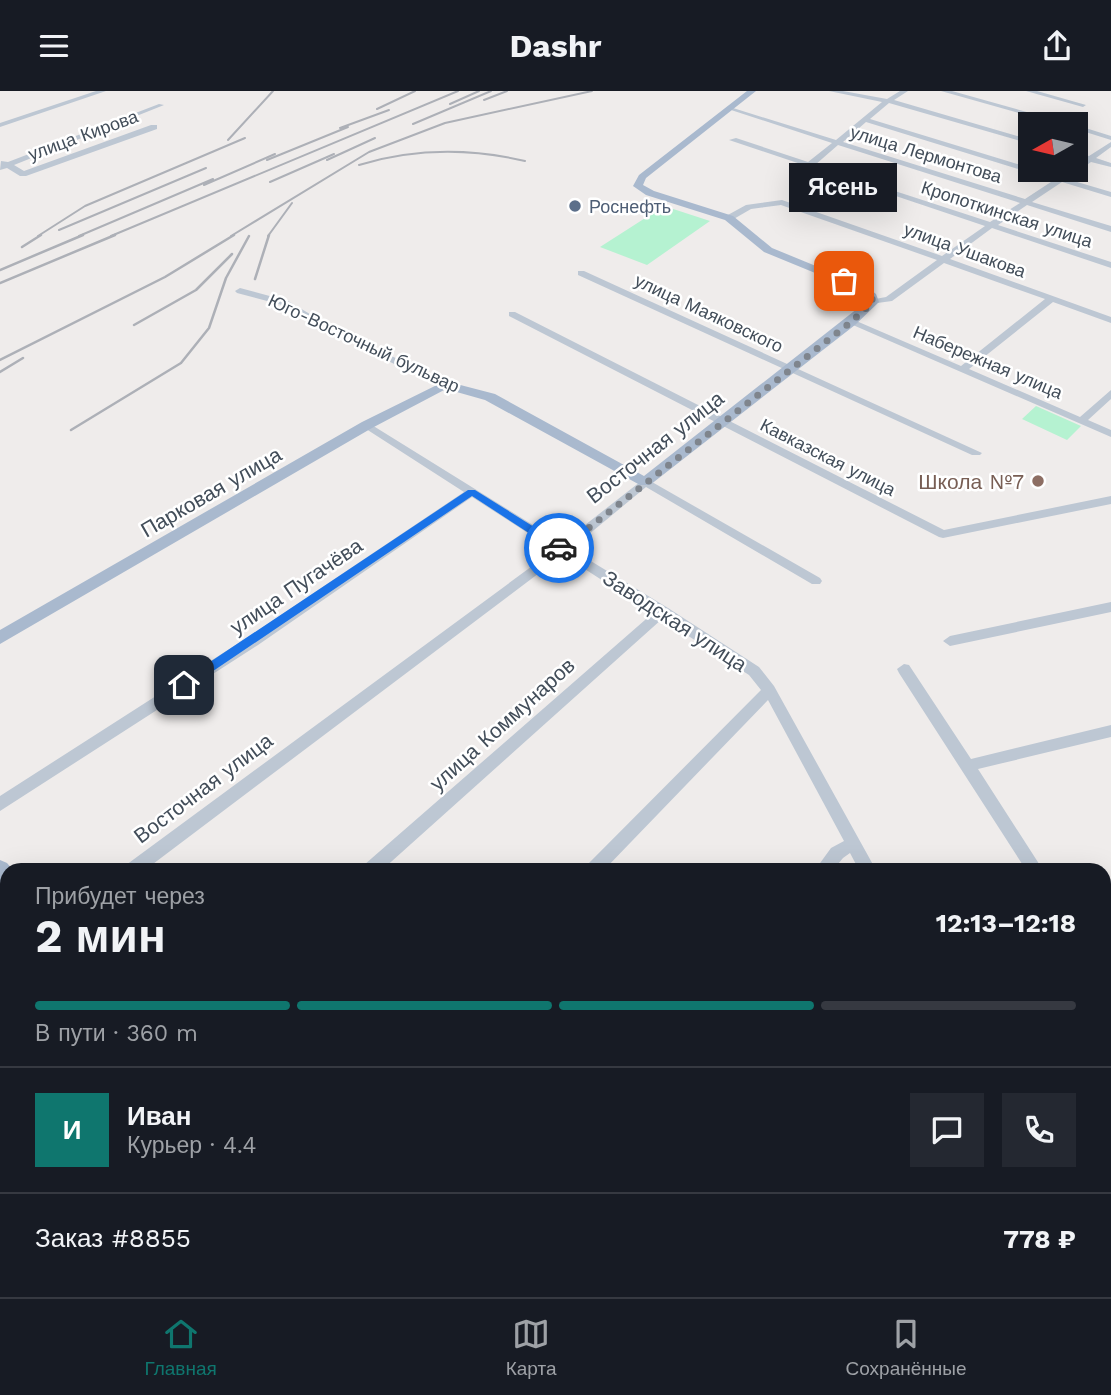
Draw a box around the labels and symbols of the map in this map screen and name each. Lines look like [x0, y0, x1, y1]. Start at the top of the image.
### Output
street label: улица Кирова [25, 105, 142, 165]
north arrow [1018, 112, 1088, 182]
street label: улица Лермонтова [848, 121, 1005, 187]
callout: Ясень [790, 162, 898, 211]
street label: Кропоткинская улица [919, 176, 1096, 252]
place label: Роснефть [589, 196, 671, 217]
marker: Роснефть [567, 198, 583, 214]
street label: улица Ушакова [901, 218, 1030, 282]
pin [814, 251, 874, 311]
street label: улица Маяковского [631, 269, 787, 357]
street label: Юго-Восточный бульвар [265, 289, 463, 397]
street label: Набережная улица [910, 321, 1067, 403]
street label: Восточная улица [581, 385, 729, 508]
street label: Кавказская улица [757, 414, 900, 501]
street label: Парковая улица [136, 441, 286, 542]
place label: Школа №7 [918, 469, 1024, 494]
marker: Школа №7 [1030, 473, 1046, 489]
courier [524, 513, 594, 583]
street label: улица Пугачёва [225, 532, 367, 639]
street label: Заводская улица [598, 565, 752, 677]
street label: улица Коммунаров [424, 652, 580, 796]
pin [154, 655, 214, 715]
street label: Восточная улица [129, 727, 278, 848]

